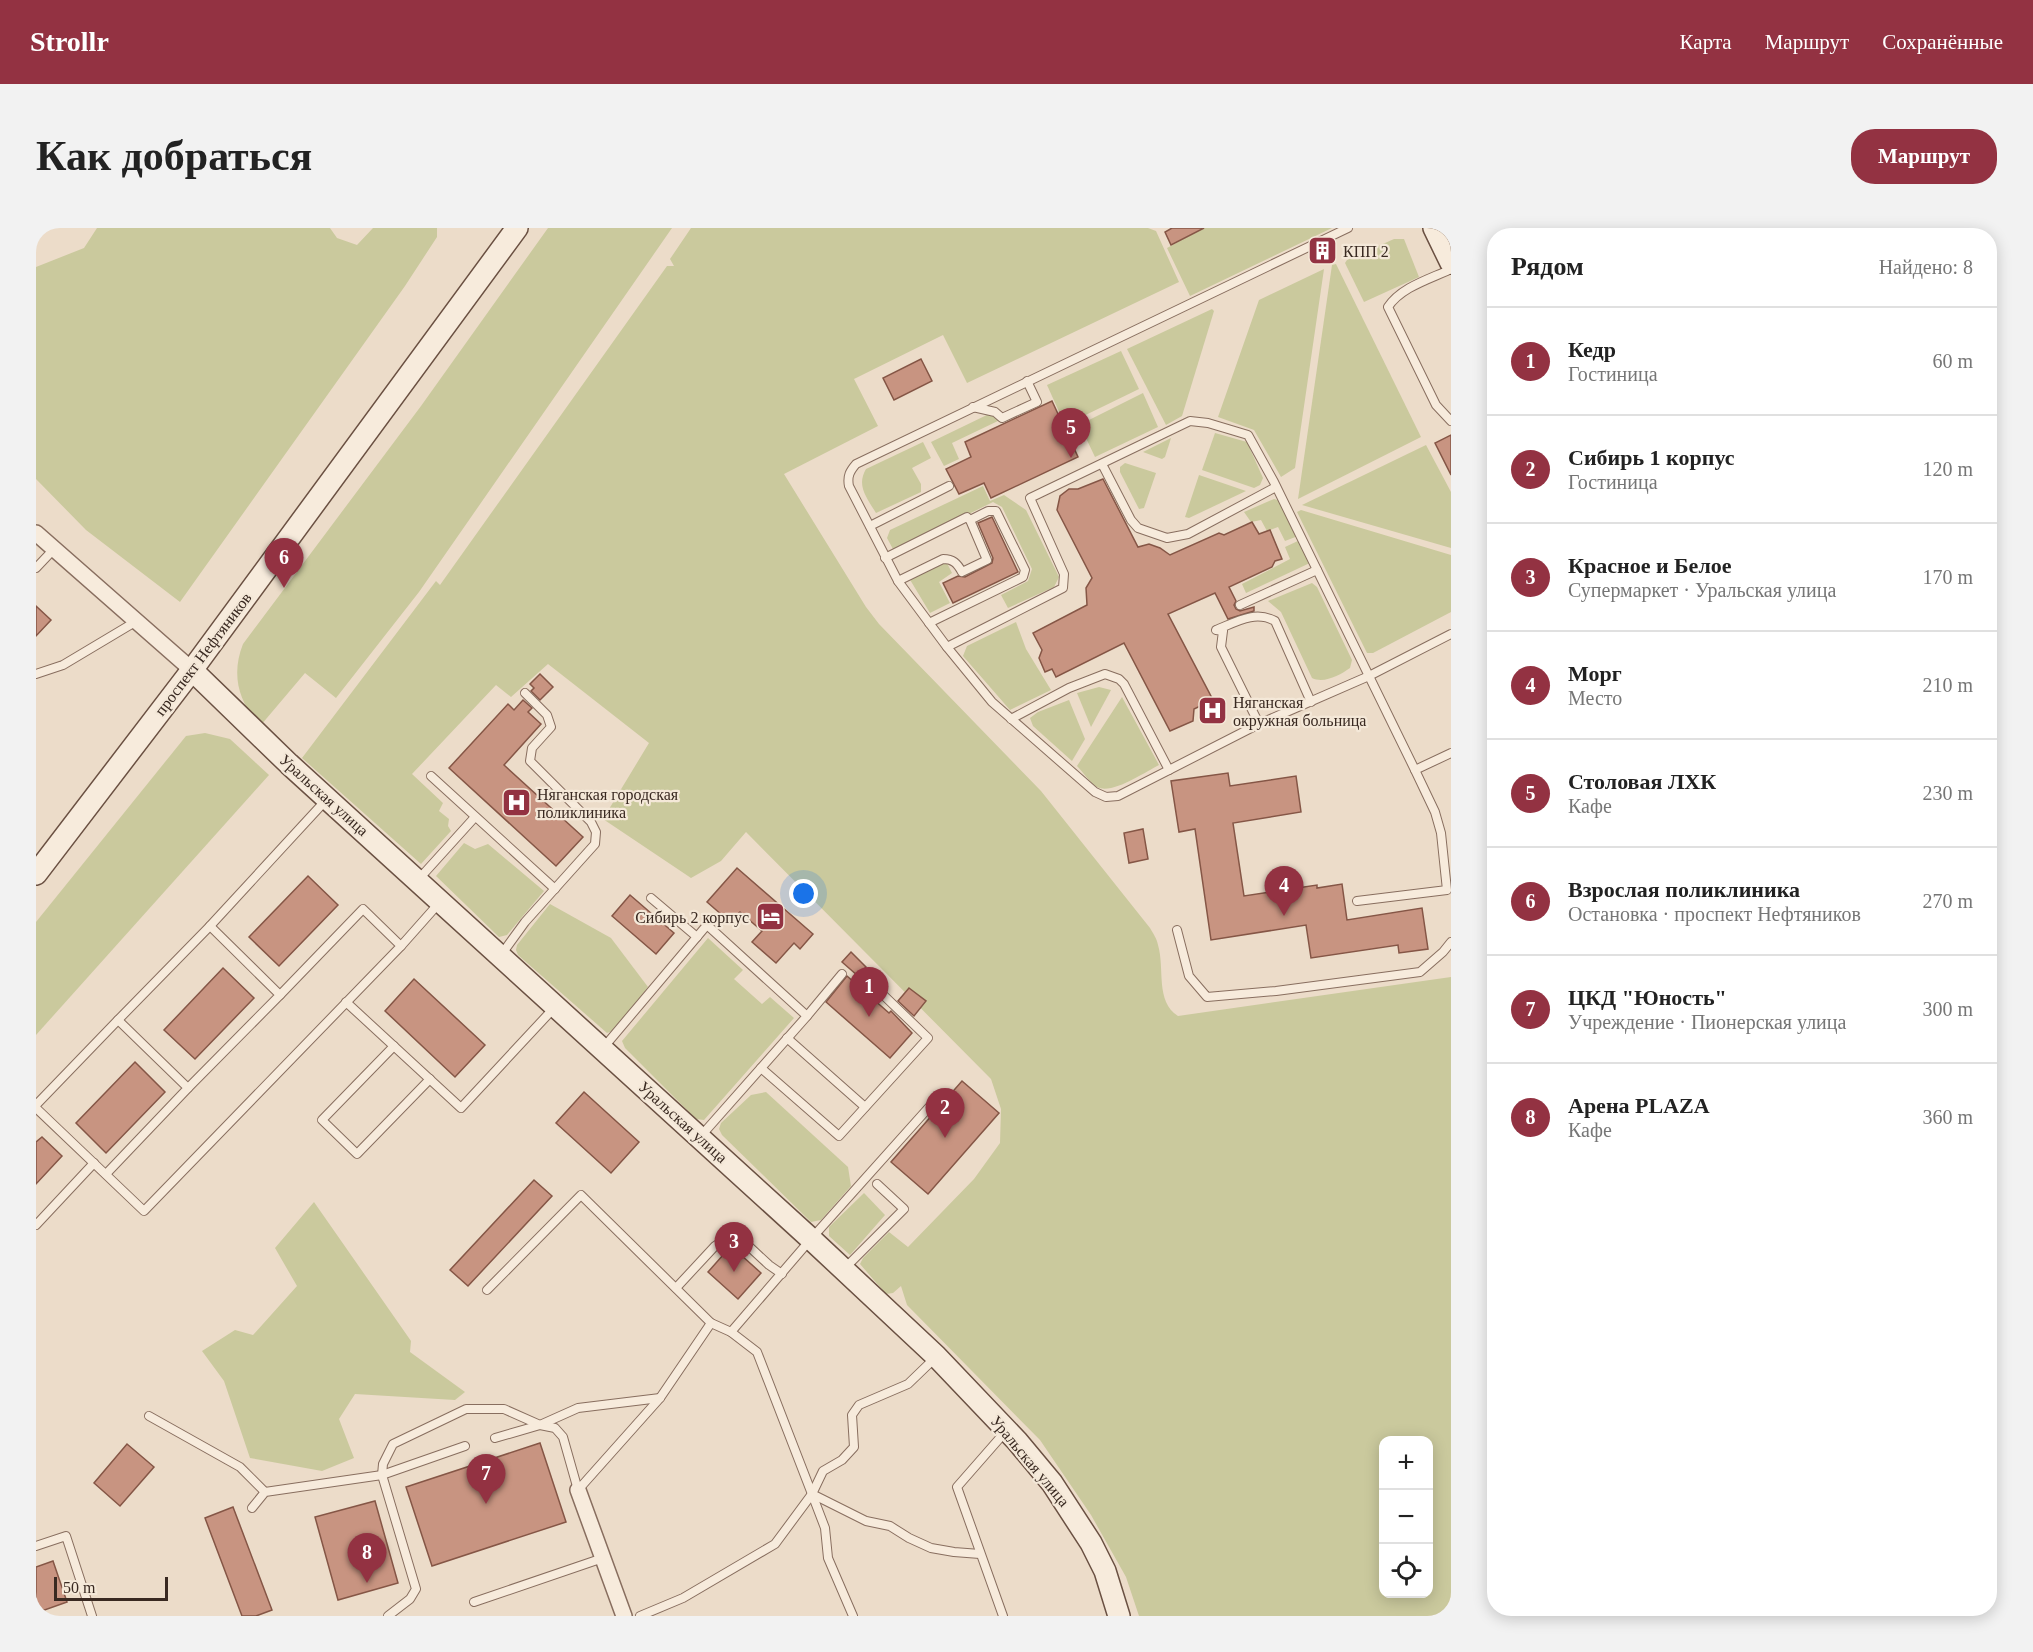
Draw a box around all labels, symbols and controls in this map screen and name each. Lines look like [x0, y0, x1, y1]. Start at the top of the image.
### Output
text: Strollr [30, 26, 109, 57]
text: Карта [1680, 30, 1732, 54]
text: Маршрут [1765, 30, 1849, 54]
text: Сохранённые [1882, 30, 2003, 54]
button: Маршрут [1851, 129, 1997, 184]
text: Как добраться [36, 133, 312, 179]
building icon: КПП 2 [1306, 235, 1338, 267]
place label: КПП 2 [1343, 243, 1389, 260]
text: Рядом [1511, 252, 1584, 281]
text: Найдено: 8 [1879, 256, 1973, 278]
text: Кедр [1568, 337, 1616, 362]
text: 1 [1526, 350, 1536, 372]
text: 60 m [1932, 350, 1973, 372]
text: Гостиница [1568, 363, 1658, 385]
pin: 5 [1052, 408, 1090, 458]
text: Сибирь 1 корпус [1568, 445, 1735, 470]
text: 2 [1526, 458, 1536, 480]
text: 120 m [1922, 458, 1973, 480]
text: Гостиница [1568, 471, 1658, 493]
pin: 6 [264, 538, 304, 588]
text: Красное и Белое [1568, 553, 1732, 578]
text: 3 [1526, 566, 1536, 588]
text: 170 m [1922, 566, 1973, 588]
text: Супермаркет · Уральская улица [1568, 579, 1836, 601]
street label: проспект Нефтяников [151, 589, 256, 719]
text: Морг [1568, 661, 1622, 686]
text: 4 [1526, 674, 1536, 696]
text: 210 m [1922, 674, 1973, 696]
text: Место [1568, 687, 1622, 709]
place label: Няганская окружная больница [1233, 694, 1366, 730]
hospital icon: Няганская окружная больница [1196, 695, 1228, 727]
street label: Уральская улица [276, 751, 372, 840]
text: Столовая ЛХК [1568, 769, 1716, 794]
text: 5 [1526, 782, 1536, 804]
text: 230 m [1922, 782, 1973, 804]
place label: Няганская городская поликлиника [537, 786, 679, 821]
hospital icon: Няганская городская поликлиника [500, 787, 532, 819]
text: Кафе [1568, 795, 1612, 817]
pin: 4 [1264, 866, 1304, 916]
text: Взрослая поликлиника [1568, 877, 1800, 902]
your location [789, 879, 818, 908]
text: 6 [1526, 890, 1536, 912]
text: 270 m [1922, 890, 1973, 912]
hotel icon: Сибирь 2 корпус [754, 901, 786, 933]
text: Остановка · проспект Нефтяников [1568, 903, 1861, 925]
place label: Сибирь 2 корпус [635, 909, 749, 927]
pin: 1 [850, 968, 888, 1017]
text: ЦКД "Юность" [1568, 985, 1727, 1010]
text: 7 [1526, 998, 1536, 1020]
text: 300 m [1922, 998, 1973, 1020]
text: Учреждение · Пионерская улица [1568, 1011, 1846, 1033]
street label: Уральская улица [635, 1078, 731, 1167]
pin: 2 [926, 1088, 964, 1138]
text: Арена PLAZA [1568, 1093, 1710, 1118]
text: 8 [1526, 1106, 1536, 1128]
text: 360 m [1922, 1106, 1973, 1128]
text: Кафе [1568, 1119, 1612, 1141]
pin: 3 [714, 1222, 754, 1272]
street label: Уральская улица [986, 1412, 1073, 1510]
map controls [1379, 1436, 1433, 1598]
button: + [1379, 1436, 1433, 1490]
pin: 7 [466, 1454, 506, 1504]
button: − [1379, 1490, 1433, 1544]
pin: 8 [348, 1534, 386, 1583]
button: locate [1379, 1544, 1433, 1598]
scale bar [54, 1574, 168, 1602]
text: 50 m [63, 1579, 95, 1596]

